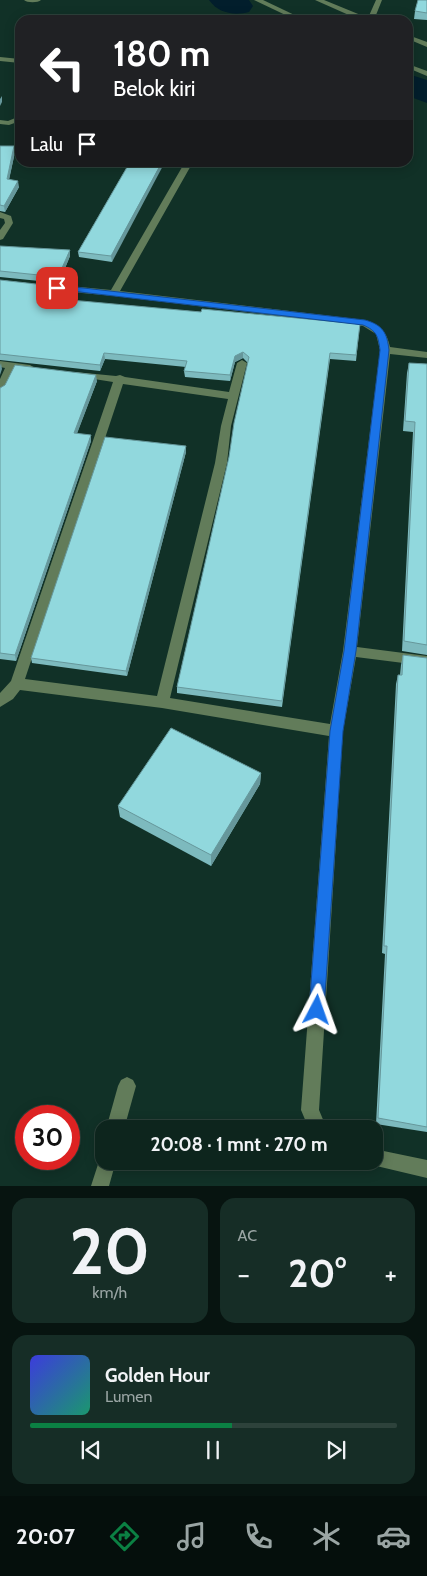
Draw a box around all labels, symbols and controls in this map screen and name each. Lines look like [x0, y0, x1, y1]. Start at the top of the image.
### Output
text: 180 m [113, 32, 210, 75]
icon: left [30, 35, 95, 100]
text: Belok kiri [113, 75, 196, 102]
icon: arrive [73, 130, 101, 158]
text: Lalu [30, 133, 63, 156]
pin [36, 267, 78, 309]
icon: arrive [43, 274, 71, 302]
position arrow [290, 983, 342, 1035]
speed limit sign: 30 [15, 1105, 80, 1170]
text: 20:08 · 1 mnt · 270 m [151, 1133, 327, 1156]
text: 20 [70, 1211, 150, 1290]
text: AC [238, 1226, 257, 1245]
text: 20° [288, 1250, 346, 1297]
text: − [238, 1257, 250, 1291]
text: + [385, 1257, 397, 1291]
text: km/h [92, 1283, 127, 1302]
text: Golden Hour [105, 1364, 210, 1387]
text: Lumen [105, 1387, 152, 1406]
icon: previous [77, 1436, 105, 1464]
icon: pause [199, 1436, 227, 1464]
icon: next [322, 1436, 350, 1464]
icon: directions [107, 1519, 142, 1554]
icon: music [174, 1519, 209, 1554]
icon: phone [241, 1519, 276, 1554]
icon: climate [309, 1519, 344, 1554]
icon: car [376, 1519, 411, 1554]
text: 20:07 [16, 1523, 75, 1550]

